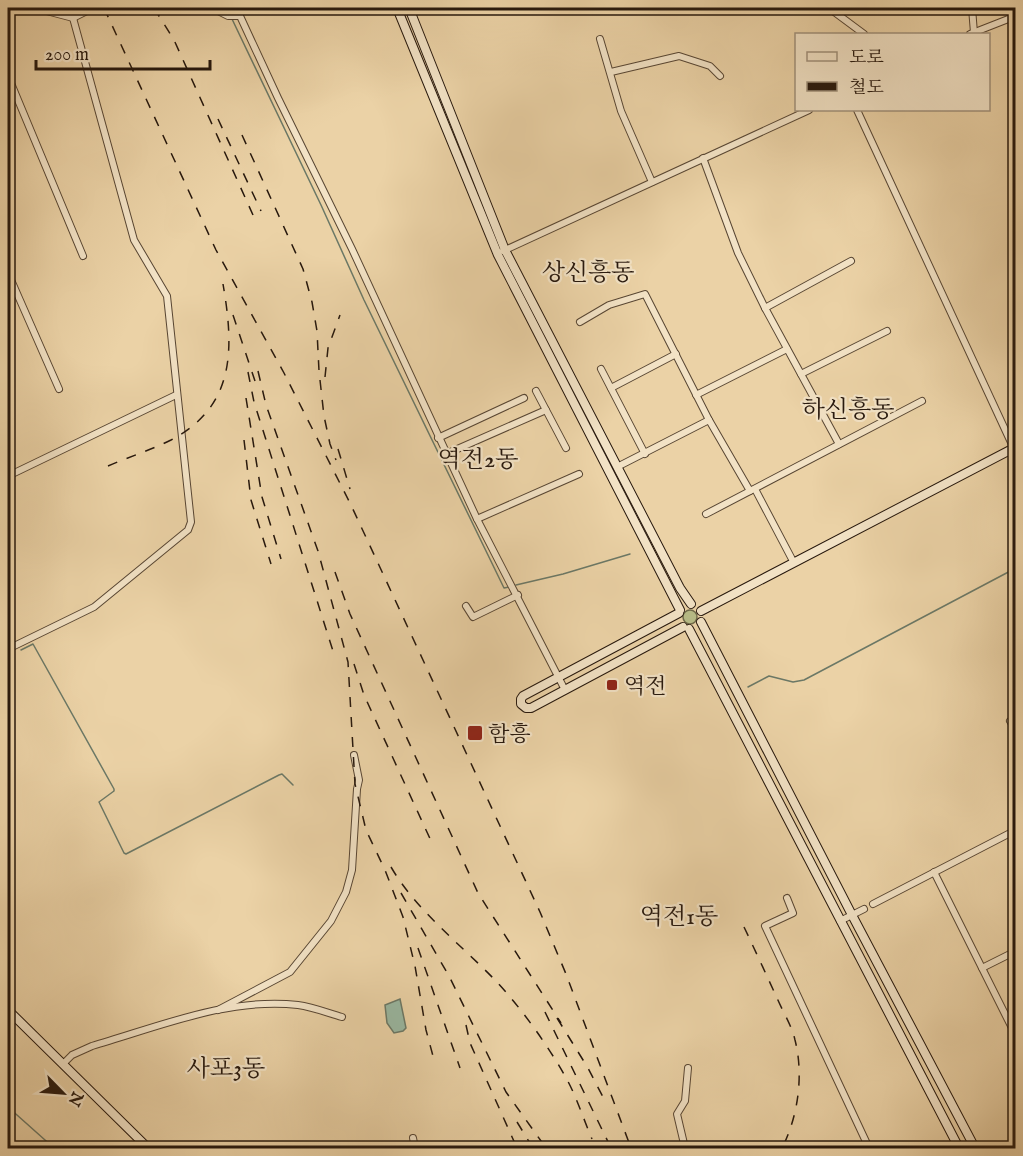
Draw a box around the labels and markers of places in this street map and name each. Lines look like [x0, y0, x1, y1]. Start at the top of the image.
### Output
place label: 역전 [624, 673, 667, 701]
marker: 역전 [605, 678, 619, 692]
place label: 함흥 [488, 721, 531, 749]
marker: 함흥 [466, 724, 484, 742]

